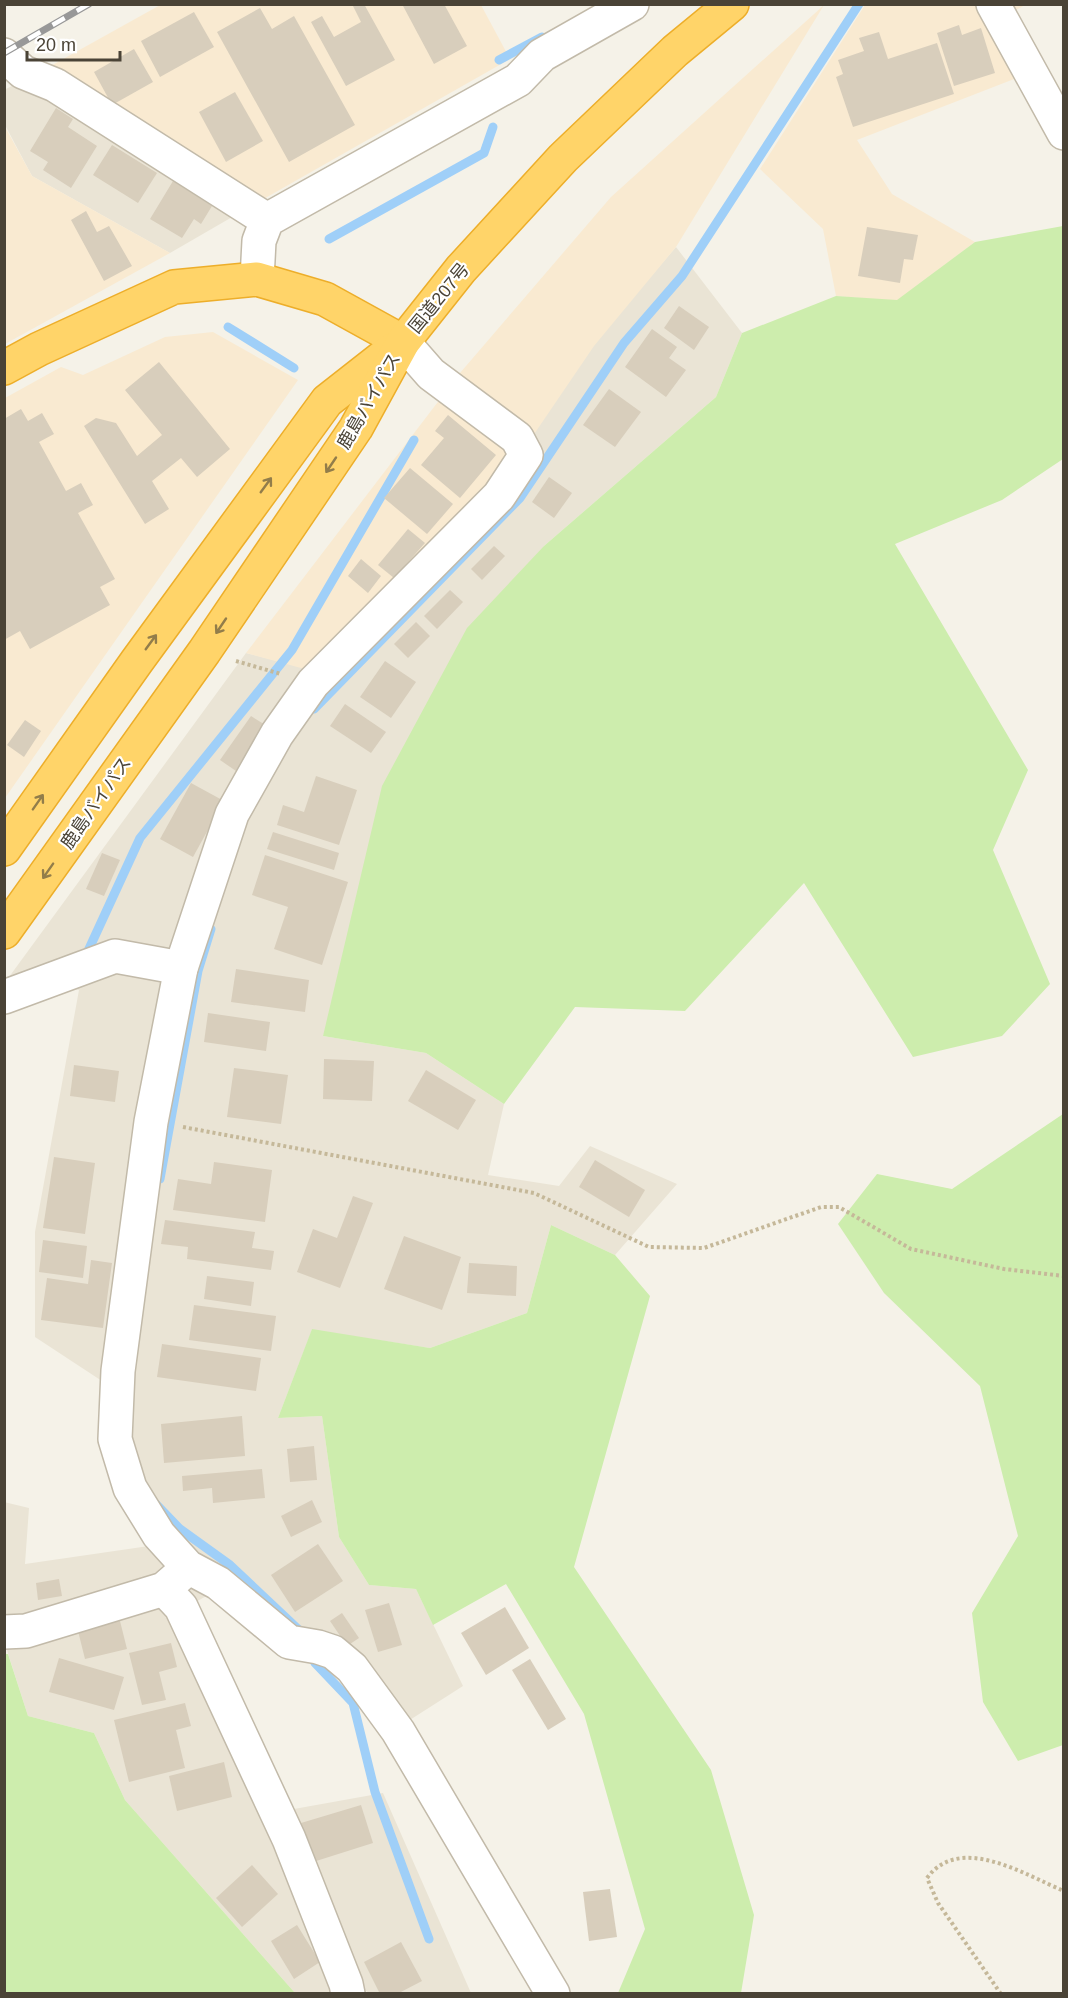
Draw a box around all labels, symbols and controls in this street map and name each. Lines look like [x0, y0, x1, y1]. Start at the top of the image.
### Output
scale bar [27, 24, 120, 62]
text: 20 m [36, 35, 76, 55]
street label: 国道207号 [405, 259, 473, 337]
street label: 鹿島バイパス [333, 349, 405, 453]
one-way arrow [325, 456, 337, 473]
one-way arrow [260, 478, 272, 494]
one-way arrow [215, 617, 227, 634]
one-way arrow [145, 635, 157, 651]
street label: 鹿島バイパス [57, 753, 135, 853]
one-way arrow [32, 794, 44, 810]
one-way arrow [42, 862, 54, 879]

